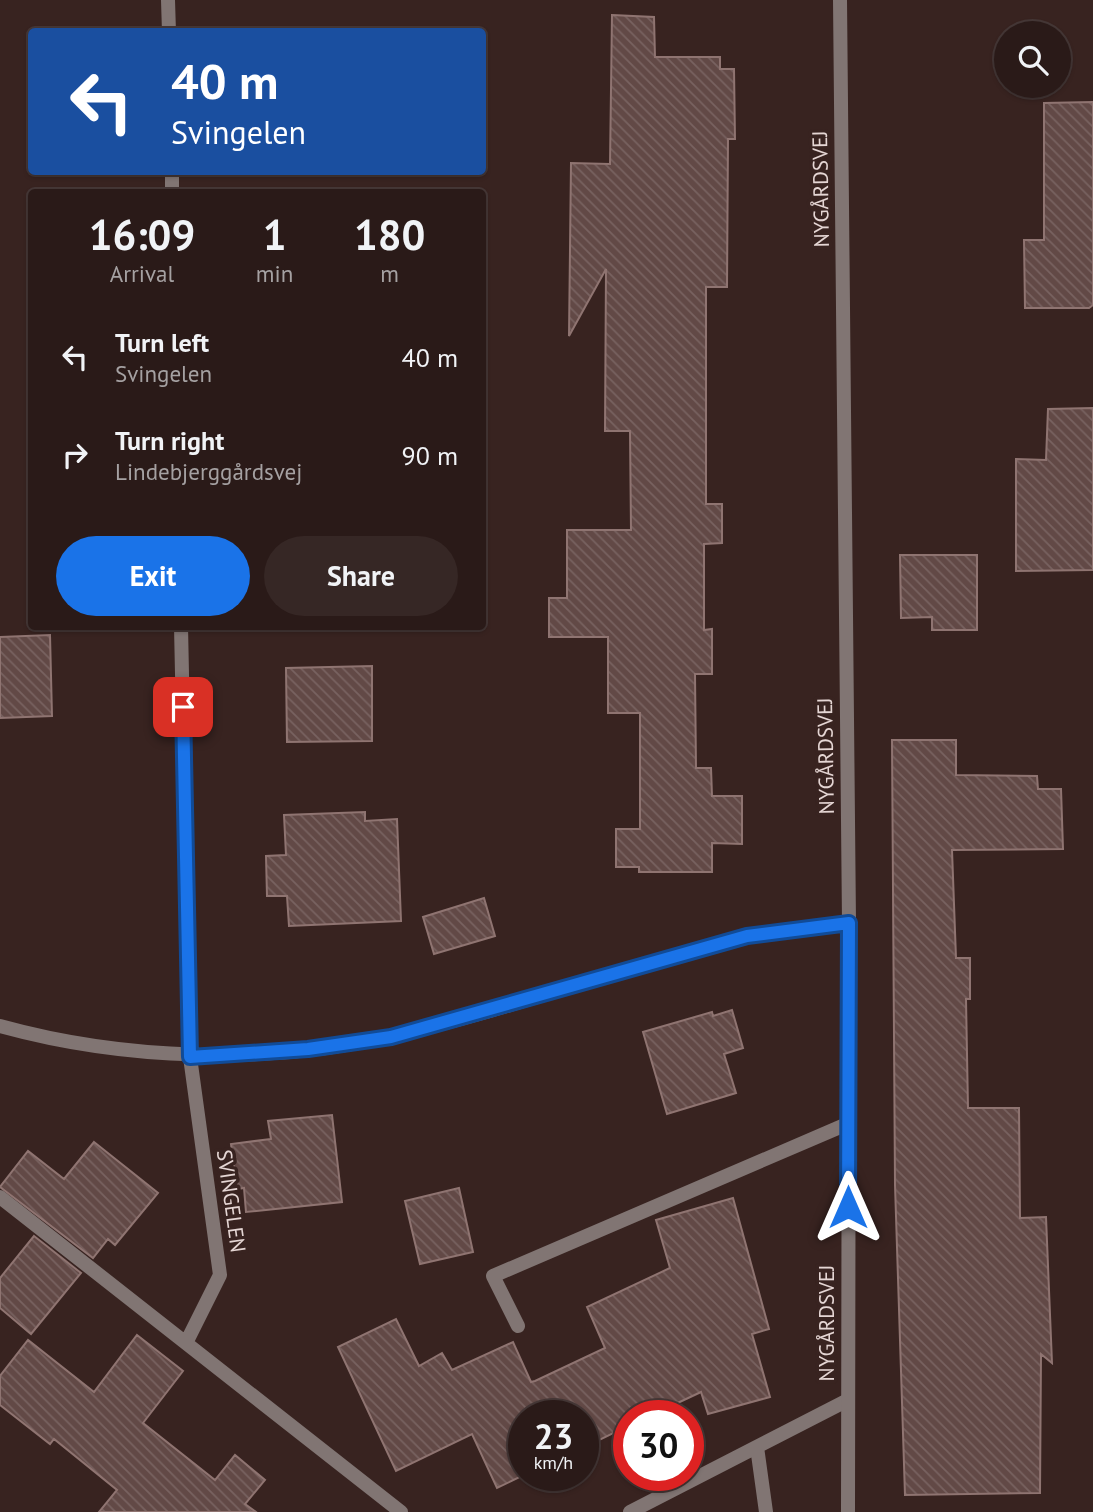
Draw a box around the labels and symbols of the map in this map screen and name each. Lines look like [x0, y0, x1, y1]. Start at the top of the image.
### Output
street label: NYGÅRDSVEJ [806, 130, 835, 248]
pin [153, 677, 213, 737]
street label: NYGÅRDSVEJ [811, 697, 840, 815]
street label: SVINGELEN [211, 1148, 252, 1254]
position arrow [811, 1170, 885, 1244]
street label: NYGÅRDSVEJ [813, 1265, 840, 1381]
speed limit sign: 30 [613, 1400, 704, 1491]

